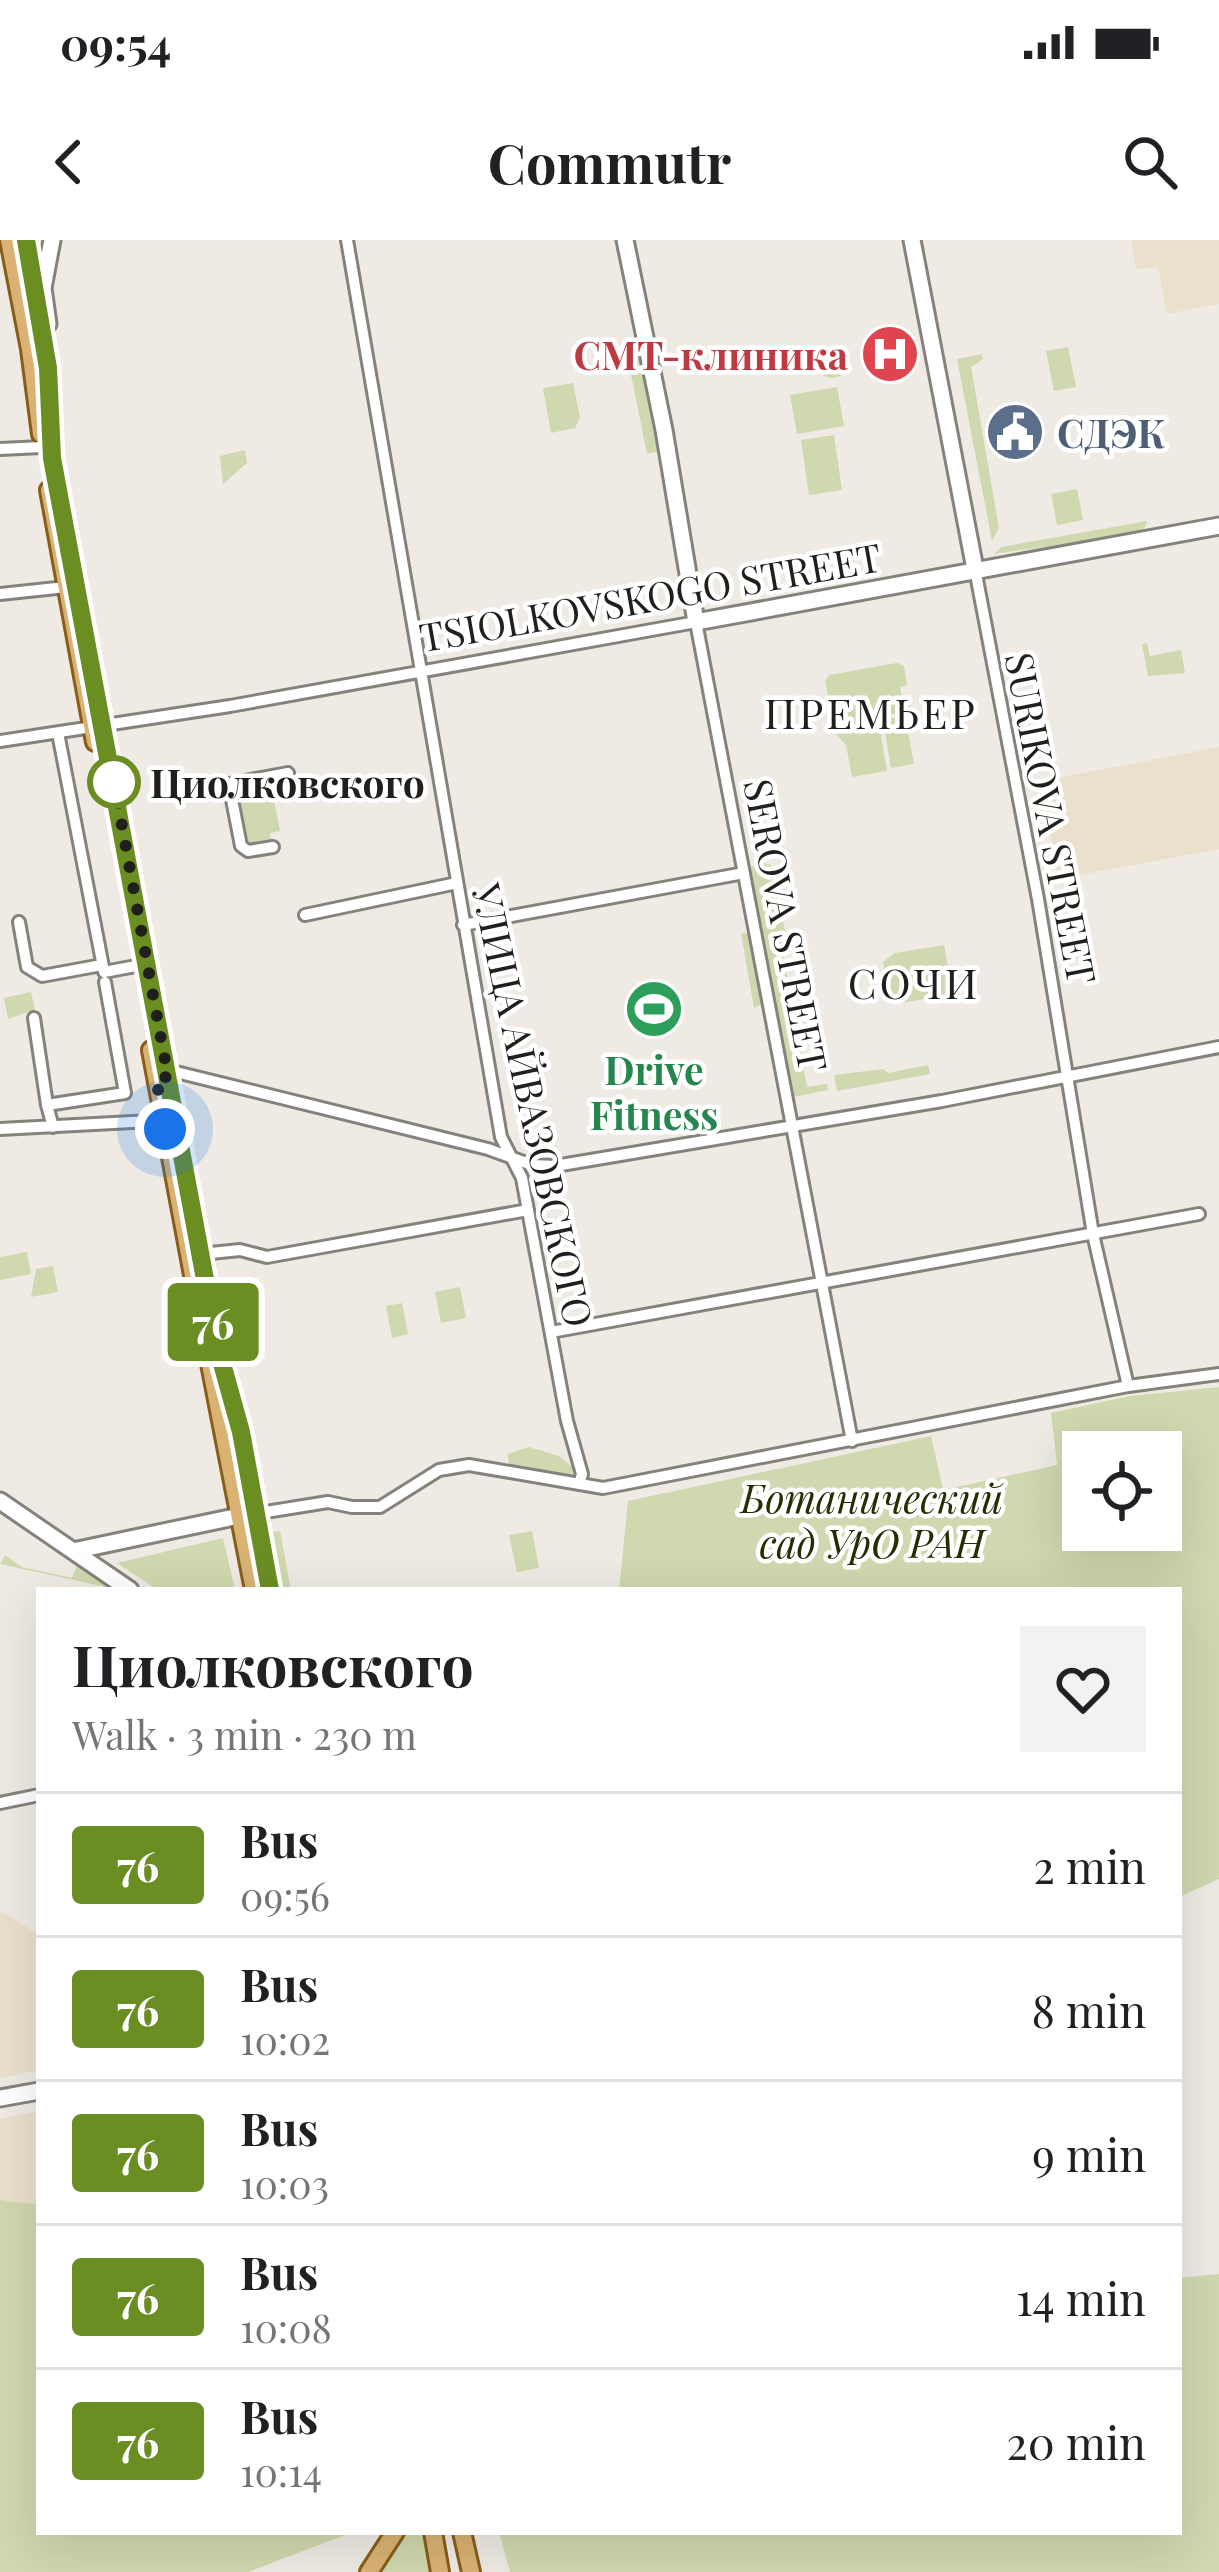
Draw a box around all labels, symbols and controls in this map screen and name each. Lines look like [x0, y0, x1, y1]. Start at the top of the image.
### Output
text: 09:54 [60, 12, 171, 72]
text: Commutr [488, 126, 731, 198]
icon: back [36, 129, 102, 195]
icon: search [1117, 129, 1183, 195]
hospital icon: СМТ-клиника [859, 323, 921, 385]
place label: СМТ-клиника [574, 328, 848, 380]
public building icon: СДЭК [984, 401, 1046, 463]
place label: СДЭК [1057, 406, 1165, 458]
street label: TSIOLKOVSKOGO STREET [415, 530, 885, 662]
street label: SURIKOVA STREET [994, 648, 1110, 988]
district label: ПРЕМЬЕР [764, 684, 978, 740]
place label: Циолковского [150, 756, 425, 808]
marker: Циолковского [89, 757, 139, 807]
street label: SEROVA STREET [733, 774, 841, 1076]
street label: УЛИЦА АЙВАЗОВСКОГО [461, 878, 606, 1331]
district label: СОЧИ [848, 954, 980, 1010]
sports icon: Drive Fitness [623, 978, 685, 1040]
place label: Drive Fitness [590, 1043, 718, 1140]
your location [135, 1099, 195, 1159]
line badge: 76 [159, 1283, 267, 1361]
text: 76 [192, 1294, 234, 1350]
map controls [1062, 1431, 1182, 1551]
button: locate [1062, 1431, 1182, 1551]
park label: Ботанический сад УрО РАН [739, 1471, 1004, 1568]
text: Циолковского [72, 1625, 474, 1701]
button: heart [1020, 1626, 1146, 1752]
text: Walk · 3 min · 230 m [72, 1708, 417, 1760]
text: Bus [240, 1809, 318, 1869]
text: 2 min [1033, 1835, 1146, 1895]
text: 76 [117, 1837, 159, 1893]
text: 09:56 [240, 1869, 330, 1921]
text: Bus [240, 1953, 318, 2013]
text: 8 min [1031, 1979, 1146, 2039]
text: 76 [117, 1981, 159, 2037]
text: 10:02 [240, 2013, 330, 2065]
text: Bus [240, 2097, 318, 2157]
text: 9 min [1032, 2123, 1146, 2183]
text: 76 [117, 2125, 159, 2181]
text: 10:03 [240, 2157, 329, 2209]
text: Bus [240, 2241, 318, 2301]
text: 14 min [1016, 2267, 1146, 2327]
text: 76 [117, 2269, 159, 2325]
text: 10:08 [240, 2301, 332, 2353]
text: Bus [240, 2385, 318, 2445]
text: 20 min [1006, 2411, 1146, 2471]
text: 76 [117, 2413, 159, 2469]
text: 10:14 [240, 2445, 322, 2497]

